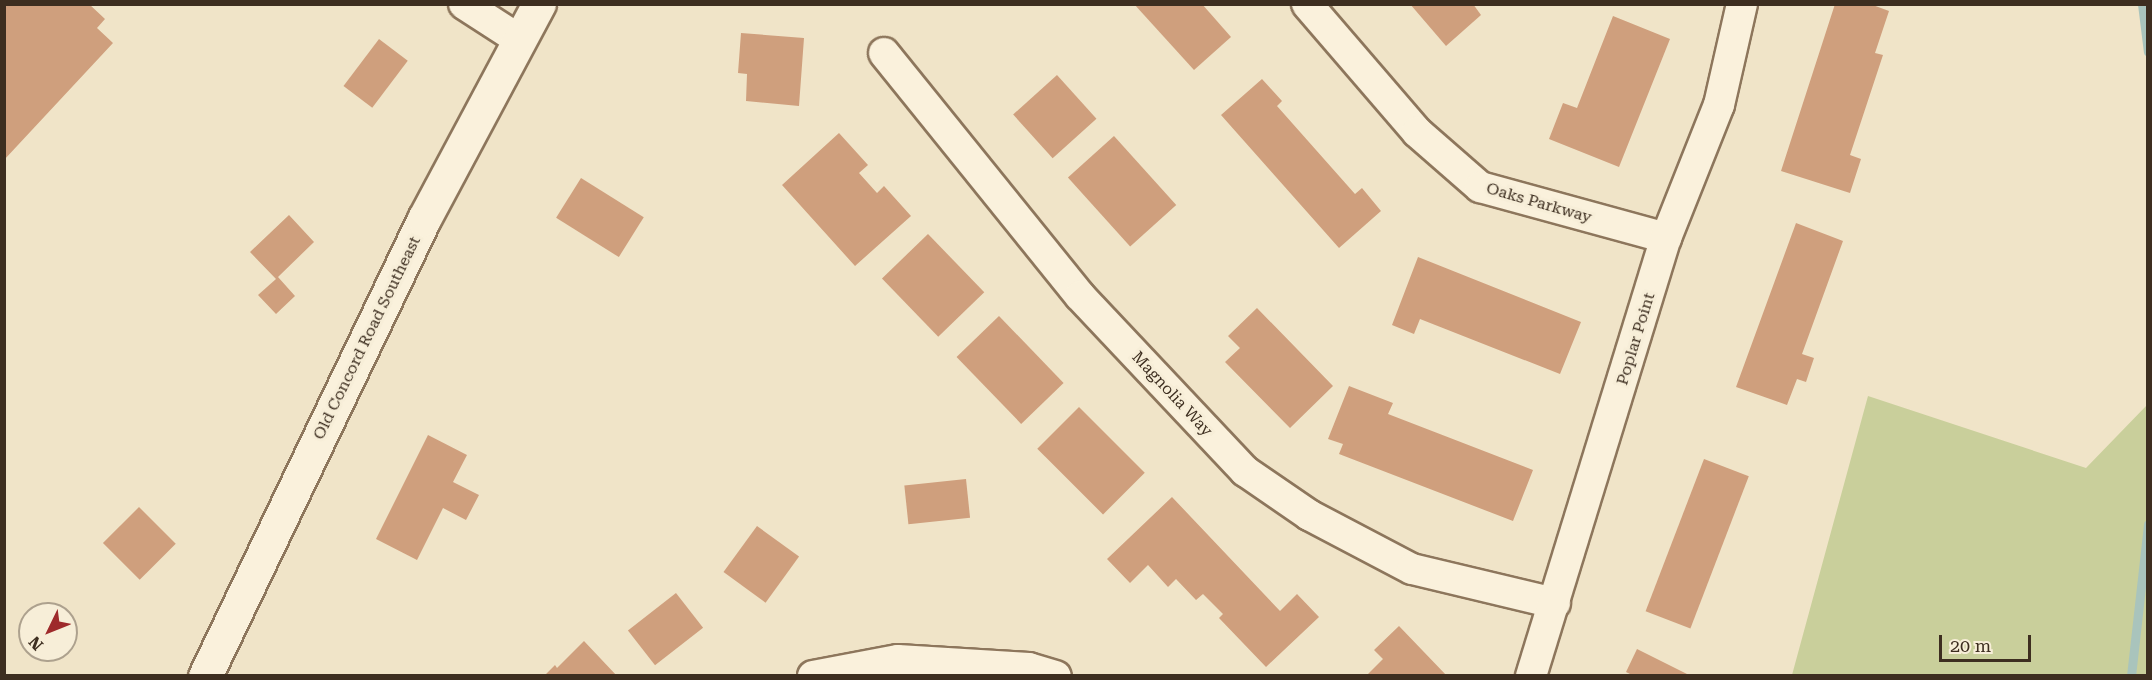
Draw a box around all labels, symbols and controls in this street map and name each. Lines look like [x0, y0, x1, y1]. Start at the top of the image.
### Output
street label: Oaks Parkway [1484, 179, 1594, 227]
street label: Old Concord Road Southeast [309, 233, 425, 443]
street label: Poplar Point [1613, 290, 1659, 388]
street label: Magnolia Way [1128, 348, 1216, 440]
north arrow [18, 602, 78, 662]
scale bar [1942, 623, 2034, 661]
text: N [25, 632, 47, 654]
text: 20 m [1950, 635, 1991, 656]

